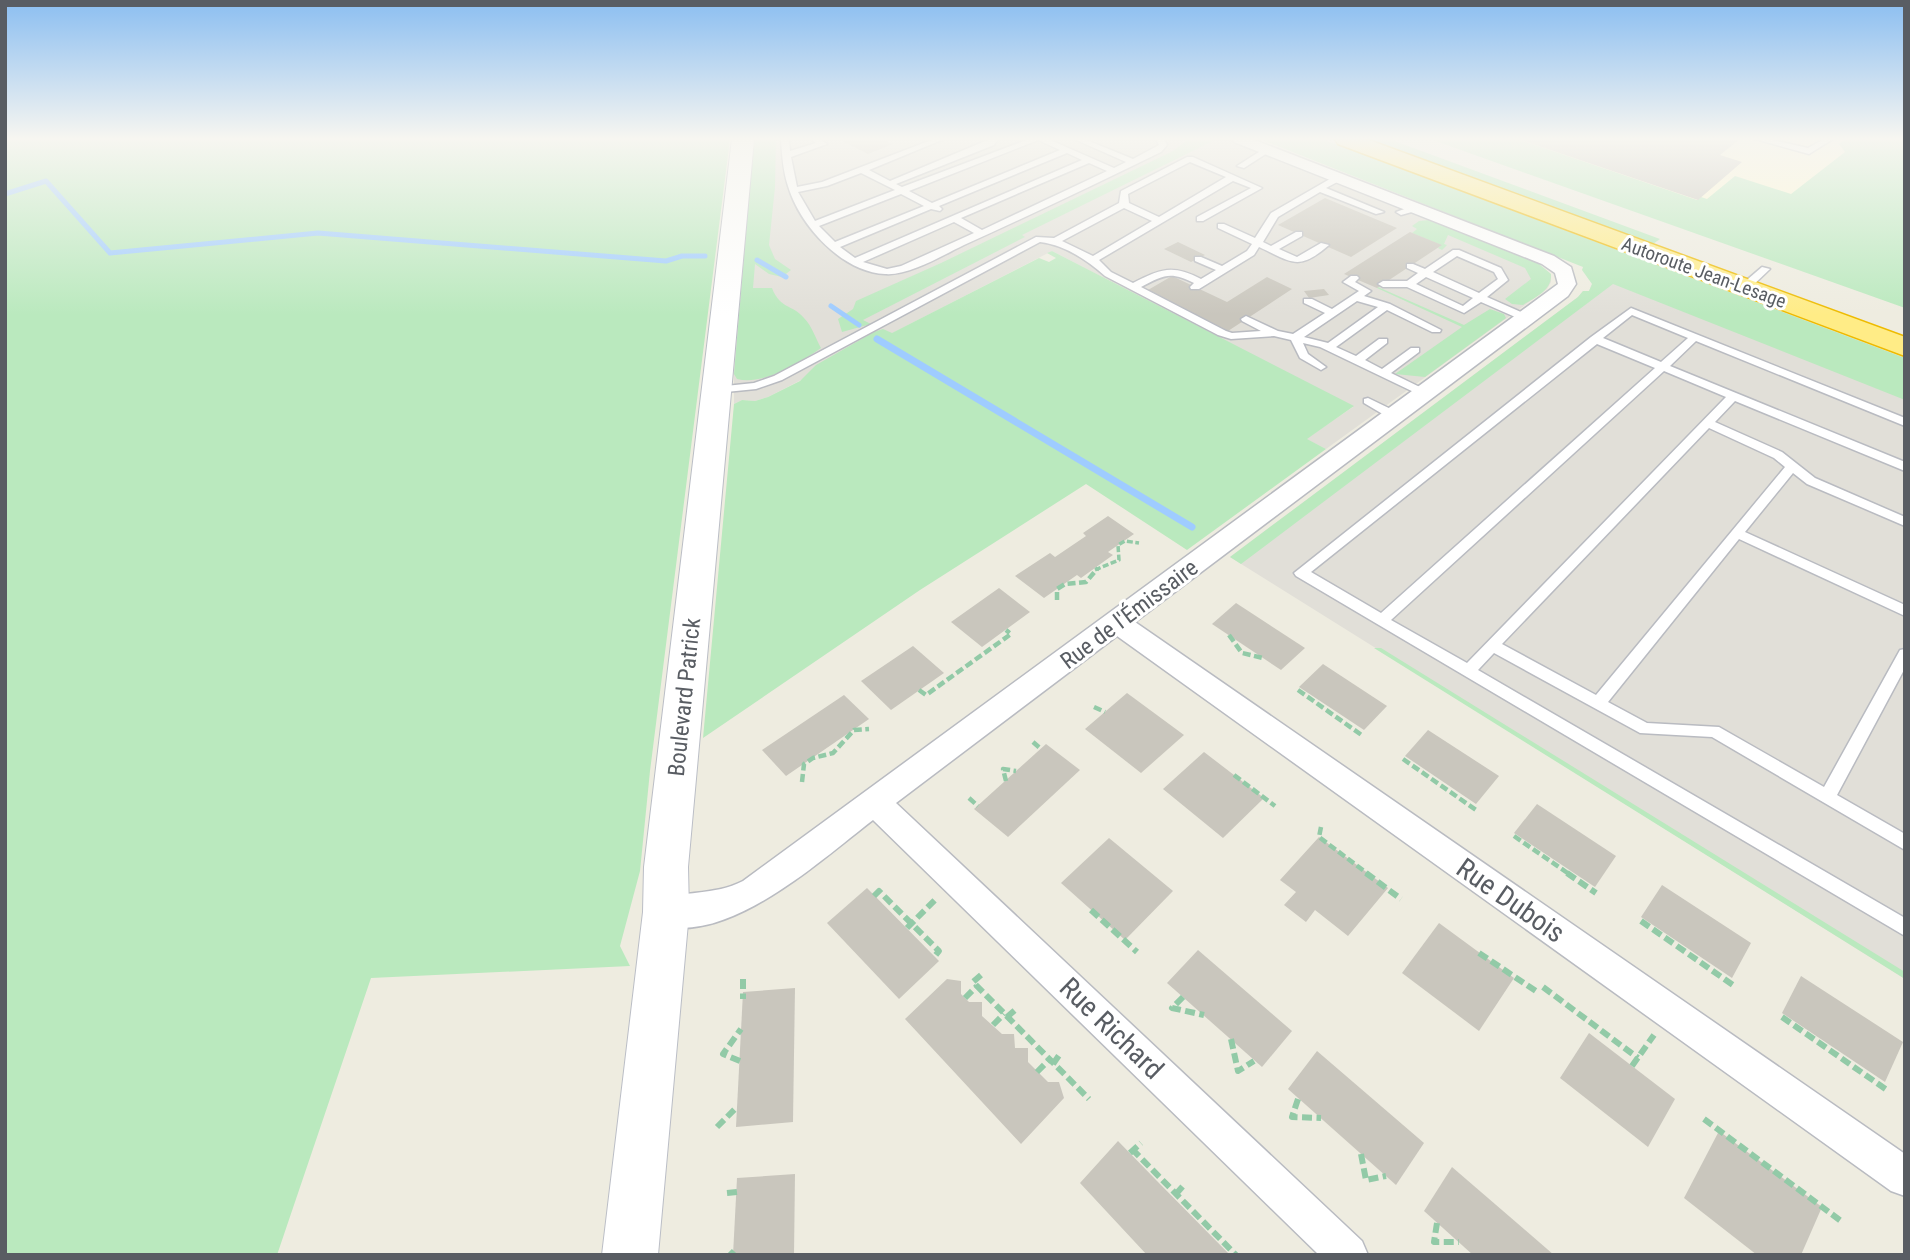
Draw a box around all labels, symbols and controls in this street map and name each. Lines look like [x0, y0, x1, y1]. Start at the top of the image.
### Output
street label: Autoroute Jean-Lesage [1618, 232, 1789, 313]
street label: Rue de l'Émissaire [1055, 553, 1203, 675]
street label: Boulevard Patrick [663, 616, 706, 778]
street label: Rue Dubois [1450, 851, 1571, 950]
street label: Rue Richard [1053, 971, 1170, 1086]

